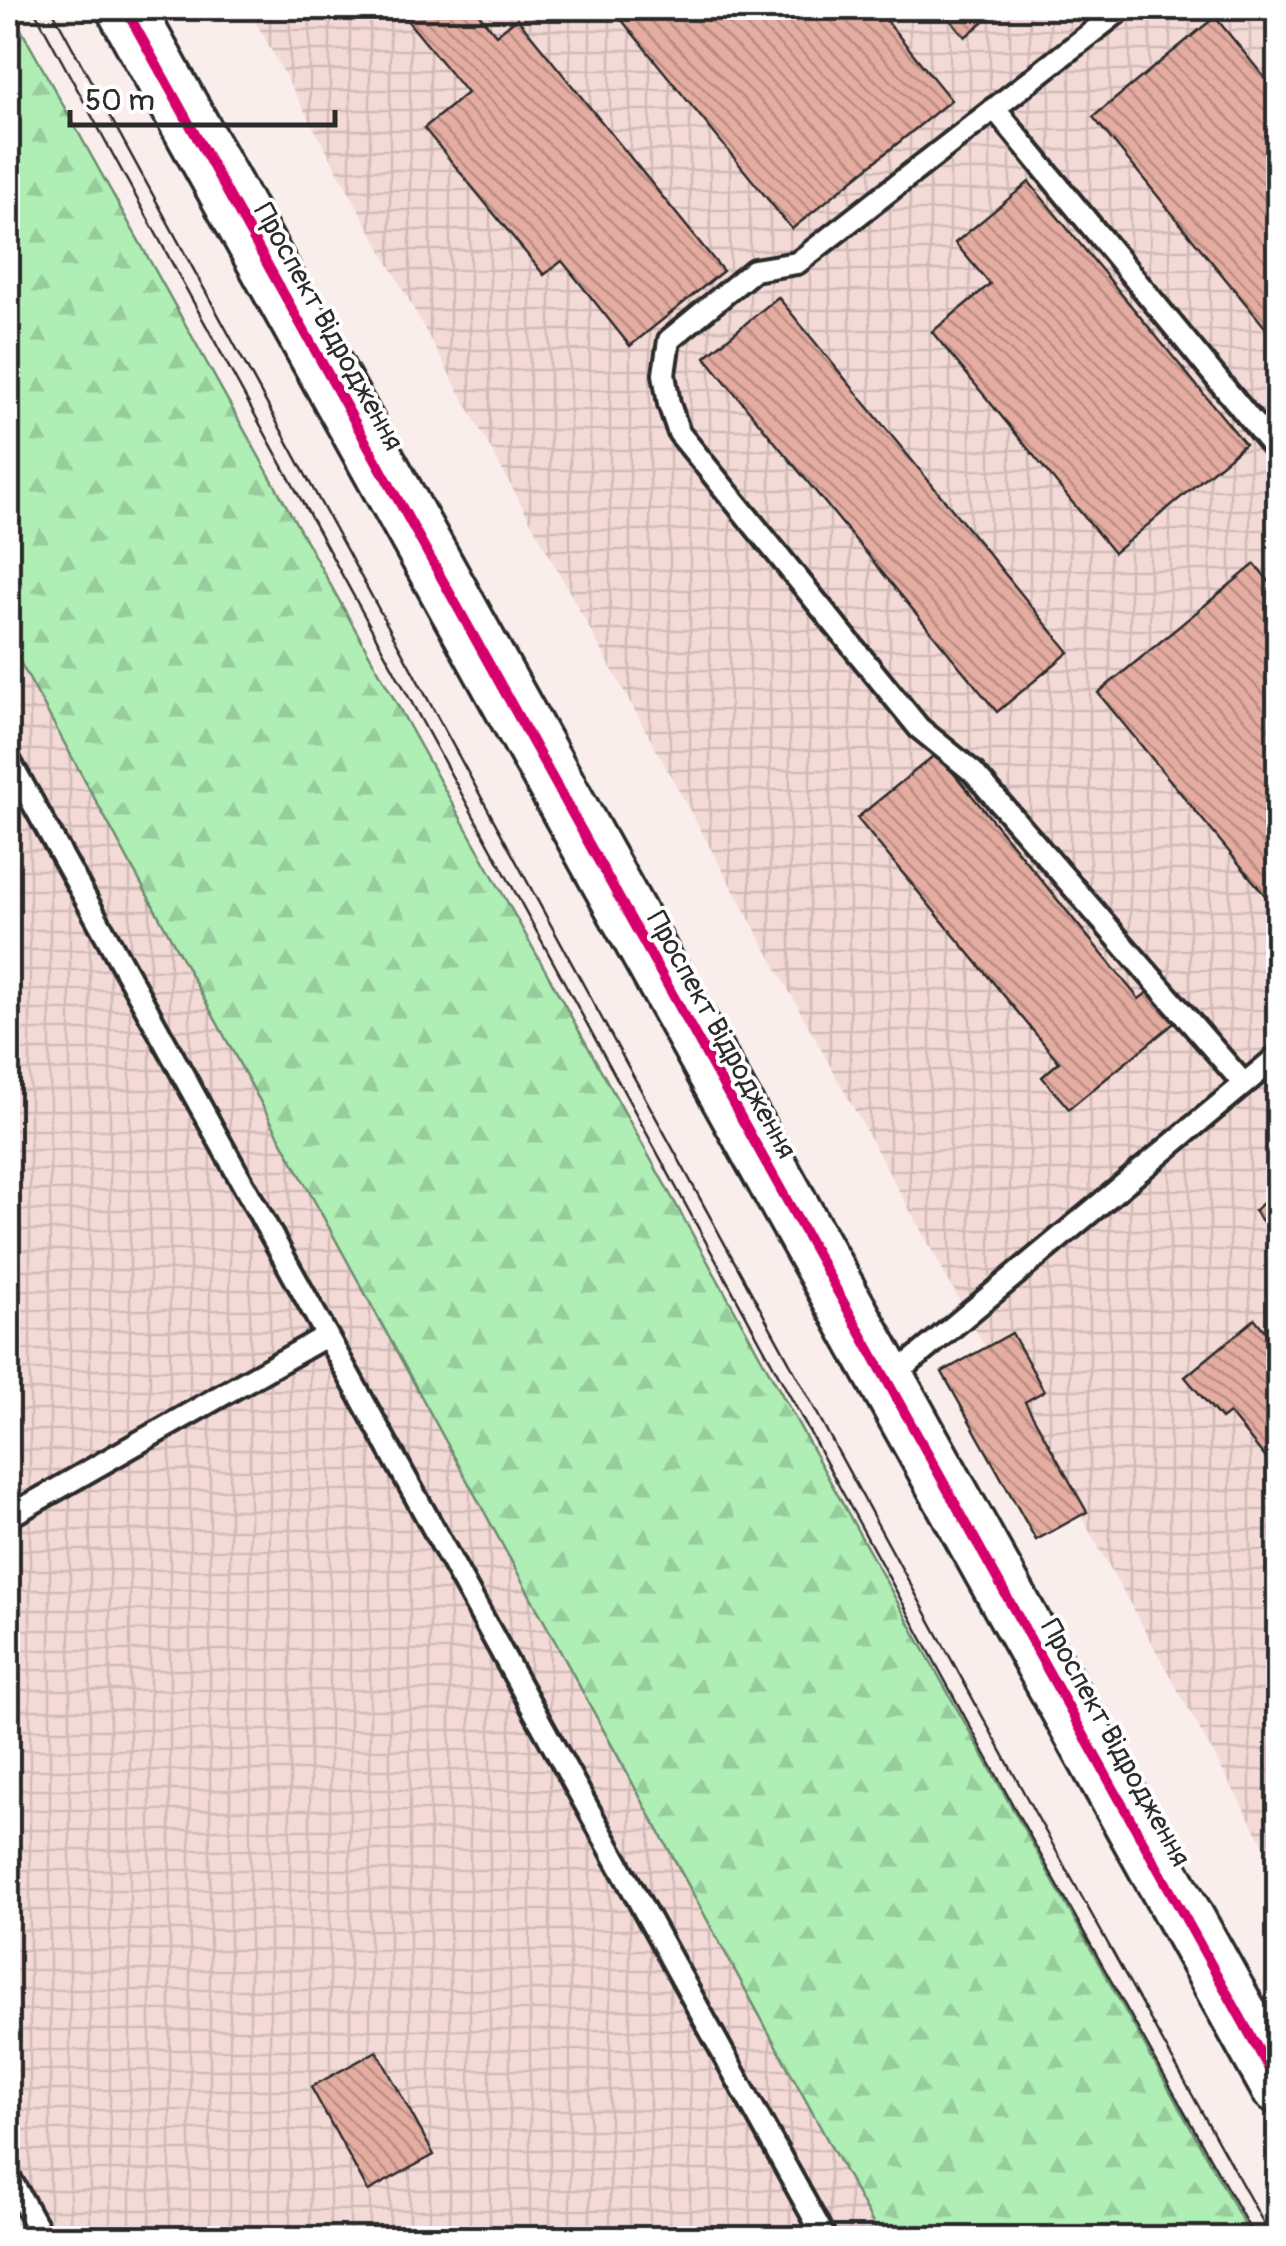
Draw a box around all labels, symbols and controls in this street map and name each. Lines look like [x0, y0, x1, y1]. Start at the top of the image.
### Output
scale bar [70, 65, 335, 127]
text: 50 m [85, 82, 155, 119]
street label: Проспект Відродження [245, 197, 411, 457]
street label: Проспект Відродження [638, 905, 804, 1165]
street label: Проспект Відродження [1032, 1613, 1198, 1873]

